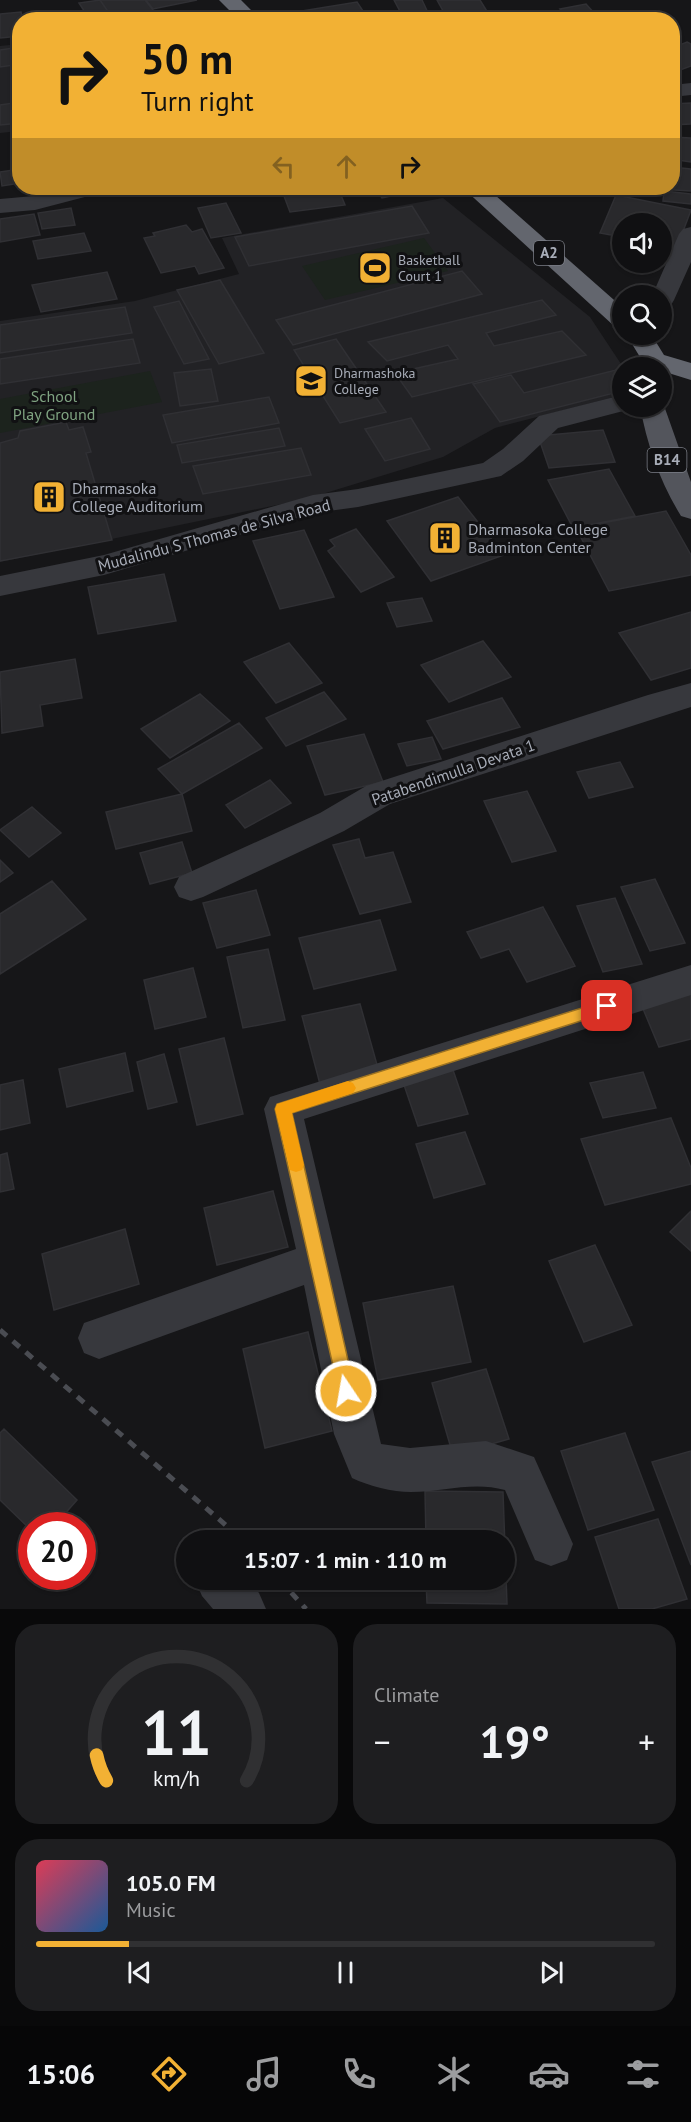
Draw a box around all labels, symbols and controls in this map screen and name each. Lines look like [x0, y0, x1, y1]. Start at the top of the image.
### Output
text: 50 m [141, 31, 233, 86]
icon: right [42, 36, 120, 114]
text: Turn right [141, 84, 254, 118]
icon: left [267, 150, 300, 183]
icon: ahead [330, 150, 363, 183]
icon: right [393, 150, 426, 183]
map controls [612, 213, 672, 417]
button: sound [612, 213, 672, 273]
road number: A2 [534, 241, 564, 265]
sports icon: Basketball Court 1 [357, 250, 393, 286]
place label: Basketball Court 1 [398, 251, 460, 285]
button: search [612, 285, 672, 345]
button: layers [612, 357, 672, 417]
school or university icon: Dharmashoka College [293, 363, 329, 399]
place label: Dharmashoka College [334, 364, 416, 398]
park label: School Play Ground [13, 386, 95, 424]
road number: B14 [648, 448, 686, 472]
place label: Dharmasoka College Auditorium [72, 478, 203, 516]
building icon: Dharmasoka College Auditorium [31, 479, 67, 515]
street label: Mudalindu S Thomas de Silva Road [96, 494, 332, 576]
place label: Dharmasoka College Badminton Center [468, 519, 608, 557]
building icon: Dharmasoka College Badminton Center [427, 520, 463, 556]
street label: Patabendimulla Devata 1 [369, 735, 537, 809]
pin [581, 980, 632, 1031]
icon: arrive [590, 989, 623, 1022]
position arrow [314, 1359, 378, 1423]
speed limit sign: 20 [18, 1512, 96, 1590]
text: 15:07 · 1 min · 110 m [244, 1546, 447, 1574]
text: Climate [374, 1682, 440, 1708]
text: 11 [141, 1691, 212, 1772]
text: 19° [479, 1712, 550, 1770]
text: − [374, 1720, 391, 1763]
text: + [638, 1720, 655, 1763]
text: km/h [153, 1764, 200, 1792]
text: 105.0 FM [126, 1869, 216, 1897]
text: Music [126, 1897, 175, 1923]
icon: previous [123, 1956, 156, 1989]
icon: pause [329, 1956, 362, 1989]
icon: next [535, 1956, 568, 1989]
icon: directions [148, 2053, 190, 2095]
icon: music [243, 2053, 285, 2095]
icon: phone [338, 2053, 380, 2095]
icon: climate [433, 2053, 475, 2095]
icon: car [528, 2053, 570, 2095]
icon: filters [622, 2053, 664, 2095]
text: 15:06 [26, 2057, 95, 2091]

